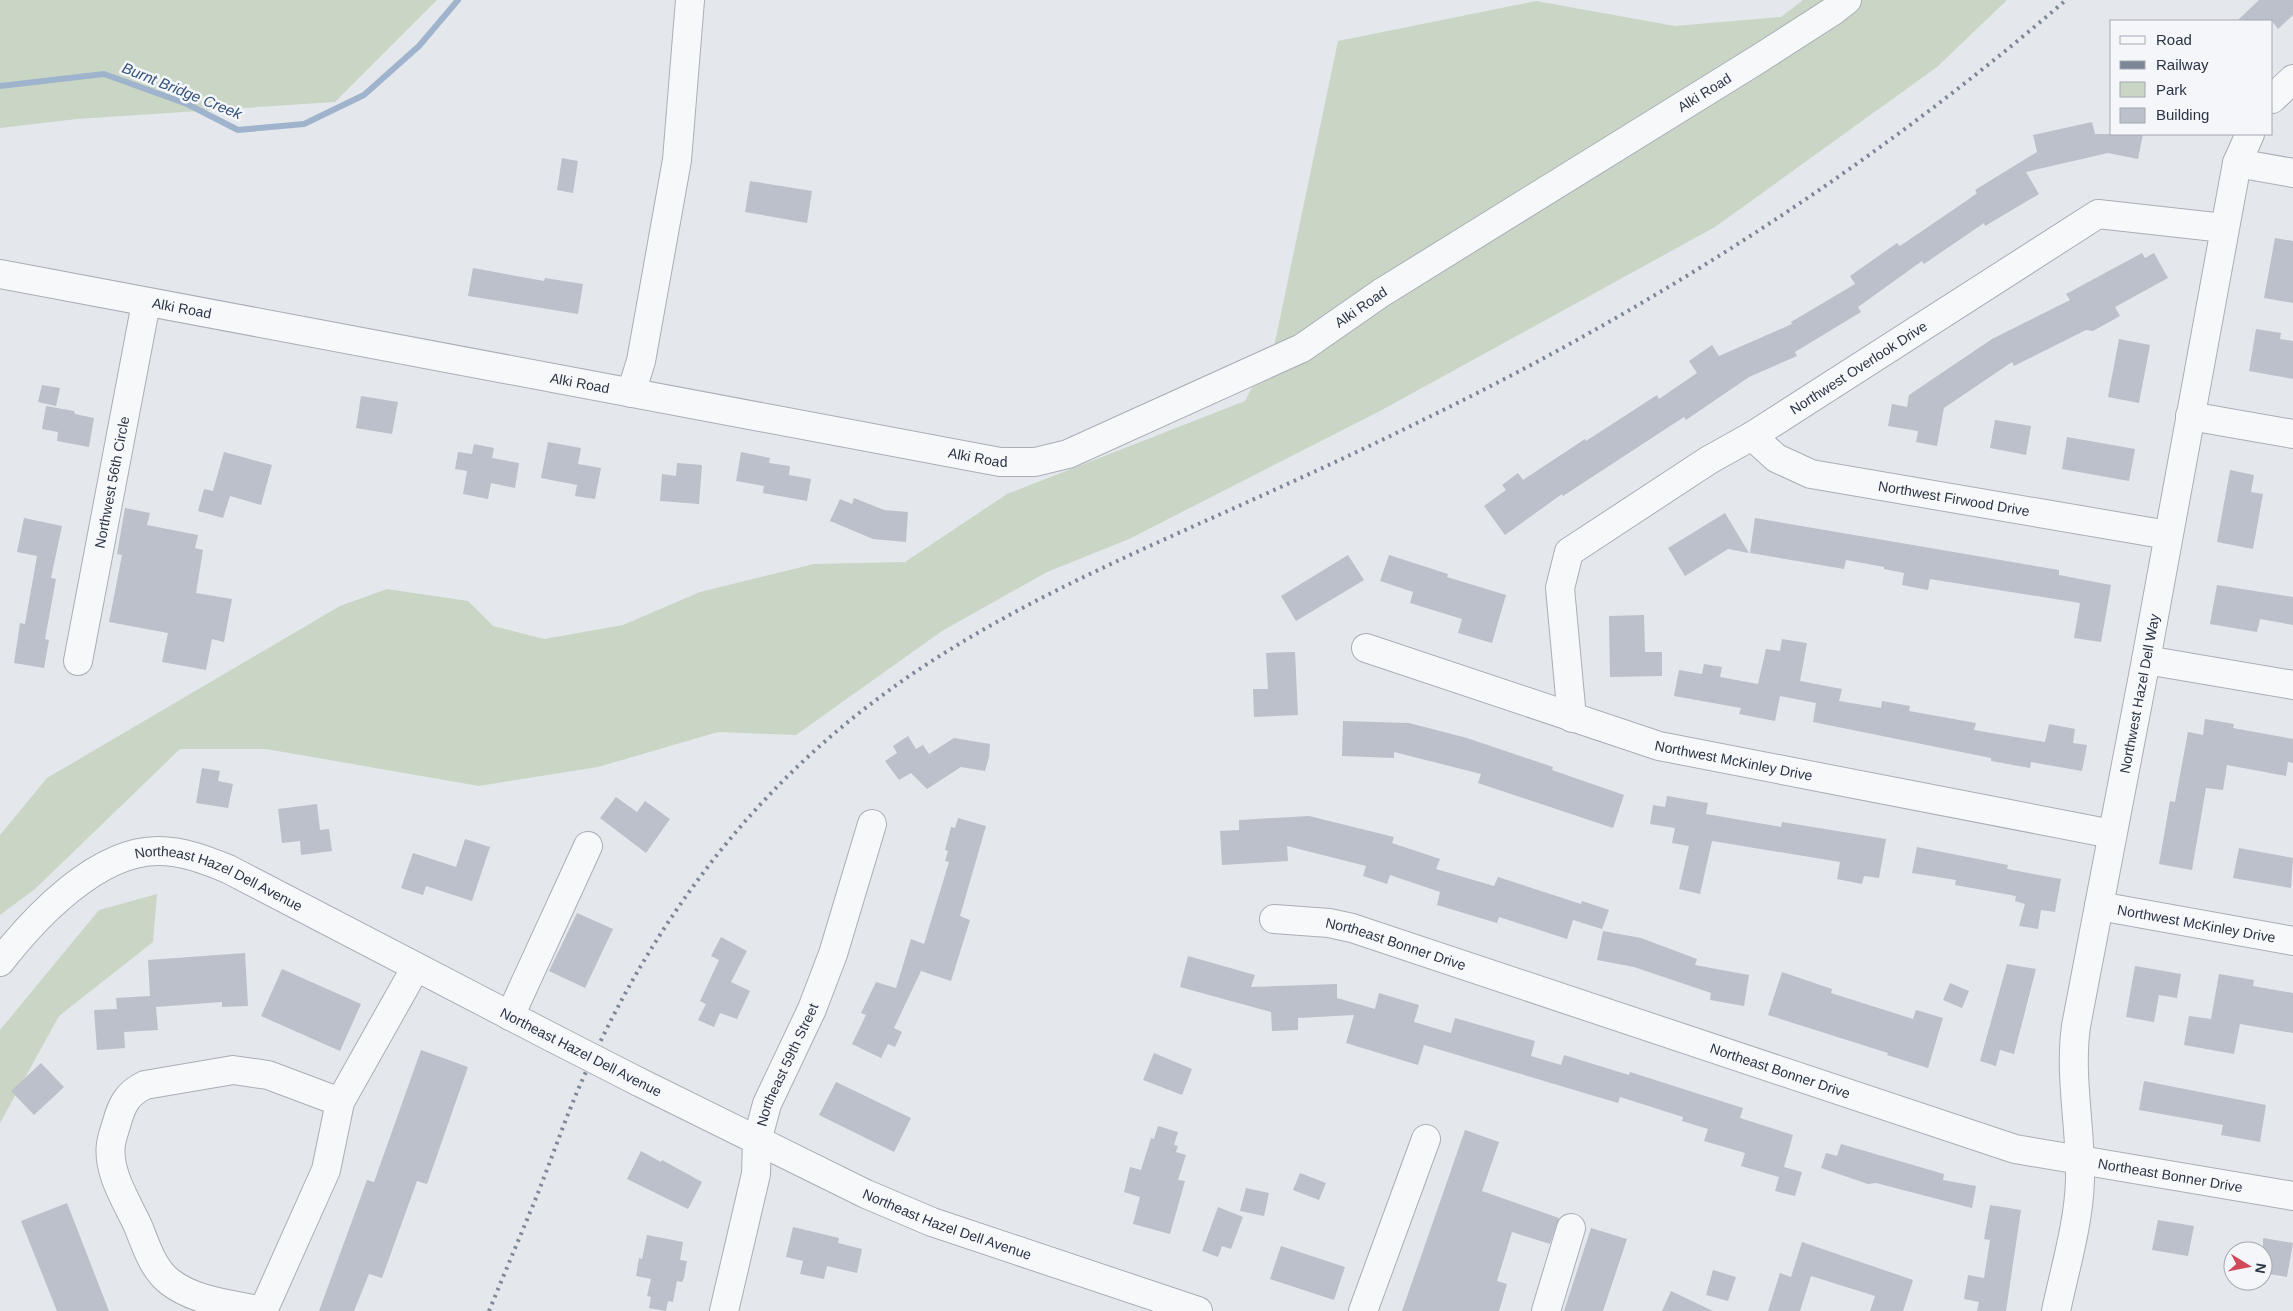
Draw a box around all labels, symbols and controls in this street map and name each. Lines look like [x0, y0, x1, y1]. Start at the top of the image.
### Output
legend [2110, 20, 2273, 135]
text: Road [2156, 31, 2192, 48]
text: Railway [2156, 56, 2209, 73]
water label: Burnt Bridge Creek [120, 59, 246, 123]
street label: Alki Road [1675, 70, 1734, 115]
text: Park [2156, 81, 2187, 98]
text: Building [2156, 106, 2209, 123]
street label: Alki Road [1332, 283, 1390, 331]
street label: Alki Road [151, 295, 213, 322]
street label: Northwest Overlook Drive [1787, 318, 1930, 417]
street label: Alki Road [549, 370, 611, 396]
street label: Northwest 56th Circle [92, 415, 132, 550]
street label: Alki Road [947, 444, 1007, 470]
street label: Northwest Firwood Drive [1877, 478, 2031, 519]
street label: Northwest Hazel Dell Way [2116, 613, 2162, 775]
street label: Northwest McKinley Drive [1653, 737, 1814, 784]
street label: Northeast Hazel Dell Avenue [133, 843, 305, 914]
street label: Northwest McKinley Drive [2116, 901, 2277, 946]
street label: Northeast Bonner Drive [1324, 914, 1468, 973]
street label: Northeast 59th Street [753, 1001, 821, 1128]
street label: Northeast Hazel Dell Avenue [498, 1004, 664, 1100]
street label: Northeast Bonner Drive [1708, 1040, 1852, 1102]
street label: Northeast Bonner Drive [2097, 1155, 2244, 1195]
street label: Northeast Hazel Dell Avenue [860, 1186, 1034, 1263]
north arrow [2223, 1241, 2273, 1291]
text: N [2252, 1262, 2270, 1275]

